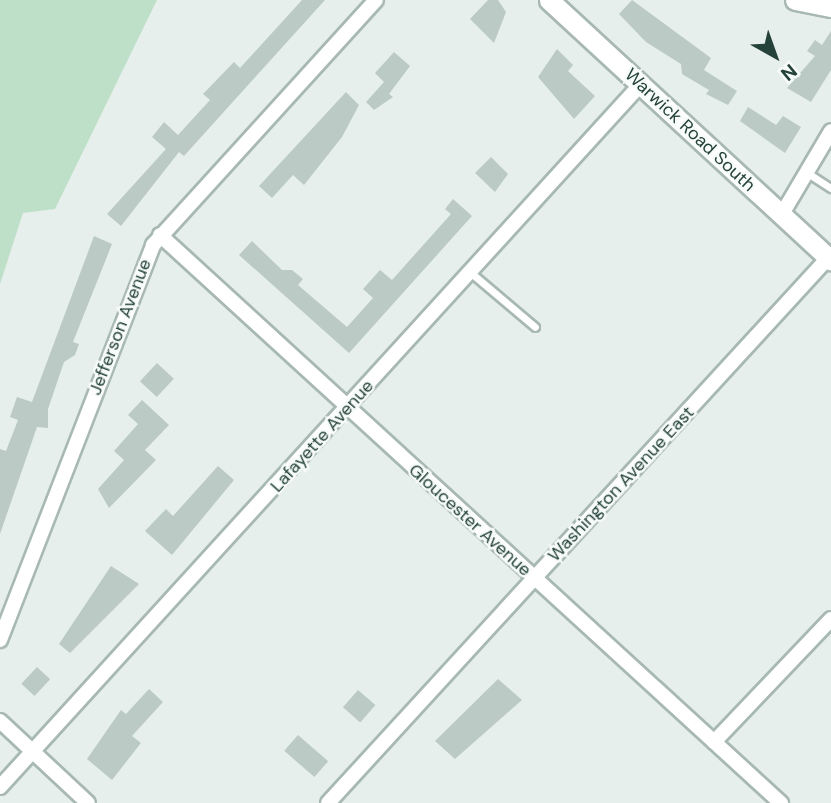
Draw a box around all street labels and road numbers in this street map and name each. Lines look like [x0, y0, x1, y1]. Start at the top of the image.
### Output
street label: Warwick Road South [620, 64, 760, 196]
street label: Jefferson Avenue [84, 256, 156, 398]
street label: Lafayette Avenue [266, 375, 378, 497]
street label: Washington Avenue East [543, 402, 699, 566]
street label: Gloucester Avenue [404, 459, 536, 581]

